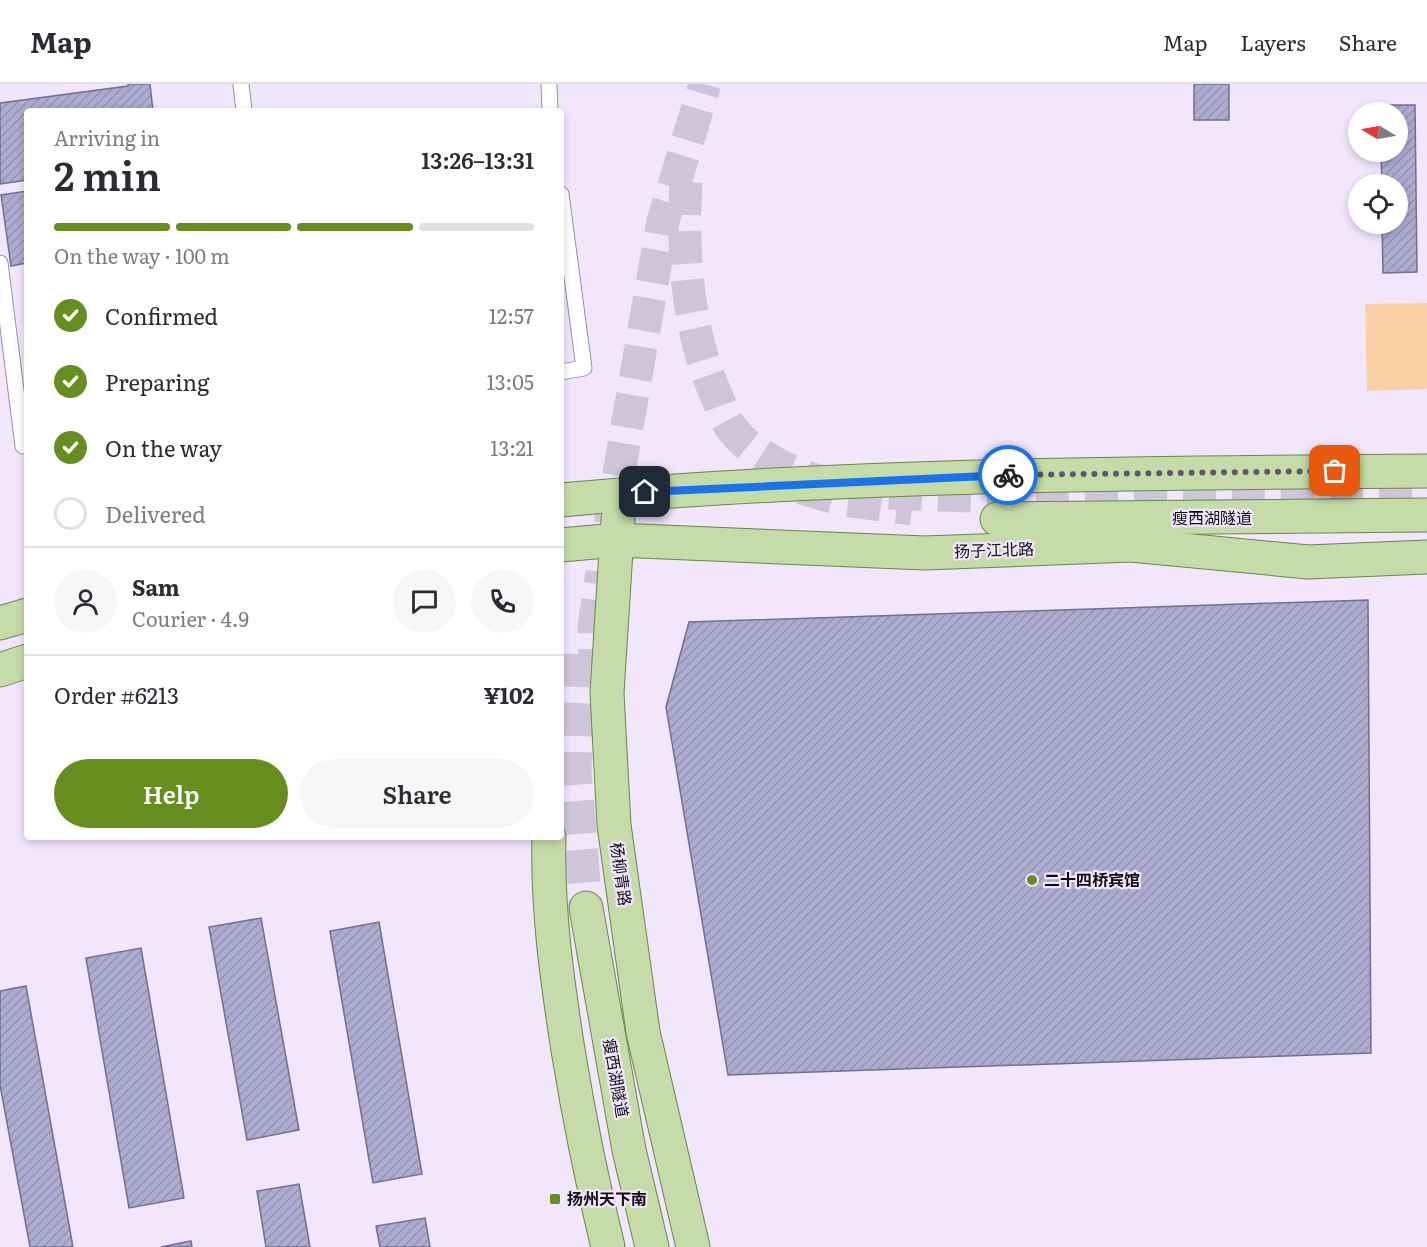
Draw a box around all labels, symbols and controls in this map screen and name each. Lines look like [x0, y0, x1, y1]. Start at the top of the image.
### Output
text: Map [30, 20, 92, 62]
text: Map [1163, 26, 1208, 57]
text: Layers [1241, 26, 1306, 57]
text: Share [1339, 26, 1397, 57]
north arrow [1348, 102, 1408, 162]
map controls [1348, 102, 1408, 234]
text: Arriving in [54, 122, 160, 152]
text: 13:26–13:31 [421, 143, 534, 176]
text: 2 min [54, 145, 161, 203]
button: locate [1348, 174, 1408, 234]
text: On the way · 100 m [54, 240, 230, 270]
icon: check [54, 299, 87, 332]
text: Confirmed [105, 299, 218, 332]
text: 12:57 [489, 300, 534, 330]
icon: check [54, 365, 87, 398]
text: Preparing [105, 365, 209, 398]
text: 13:05 [487, 366, 534, 396]
icon: check [54, 431, 87, 464]
text: On the way [105, 431, 222, 464]
text: 13:21 [490, 432, 534, 462]
courier [978, 445, 1038, 505]
pin [1309, 445, 1360, 496]
icon: bag [1318, 454, 1351, 487]
icon: bike [992, 459, 1025, 492]
pin [619, 466, 670, 517]
icon: home [628, 475, 661, 508]
text: Delivered [105, 497, 206, 530]
street label: 瘦西湖隧道 [1172, 505, 1252, 529]
street label: 扬子江北路 [954, 536, 1034, 562]
button: person [54, 570, 117, 633]
text: Sam [132, 570, 180, 603]
button: chat [393, 570, 456, 633]
button: phone [471, 570, 534, 633]
text: Courier · 4.9 [132, 603, 249, 633]
text: Order #6213 [54, 678, 179, 711]
text: ¥102 [483, 678, 534, 711]
button: Help [54, 759, 288, 828]
button: Share [300, 759, 534, 828]
street label: 杨柳青路 [606, 840, 638, 907]
place label: 二十四桥宾馆 [1044, 867, 1140, 891]
marker: 二十四桥宾馆 [1025, 873, 1039, 887]
street label: 瘦西湖隧道 [598, 1036, 636, 1119]
place label: 扬州天下南 [567, 1186, 647, 1210]
marker: 扬州天下南 [548, 1192, 562, 1206]

